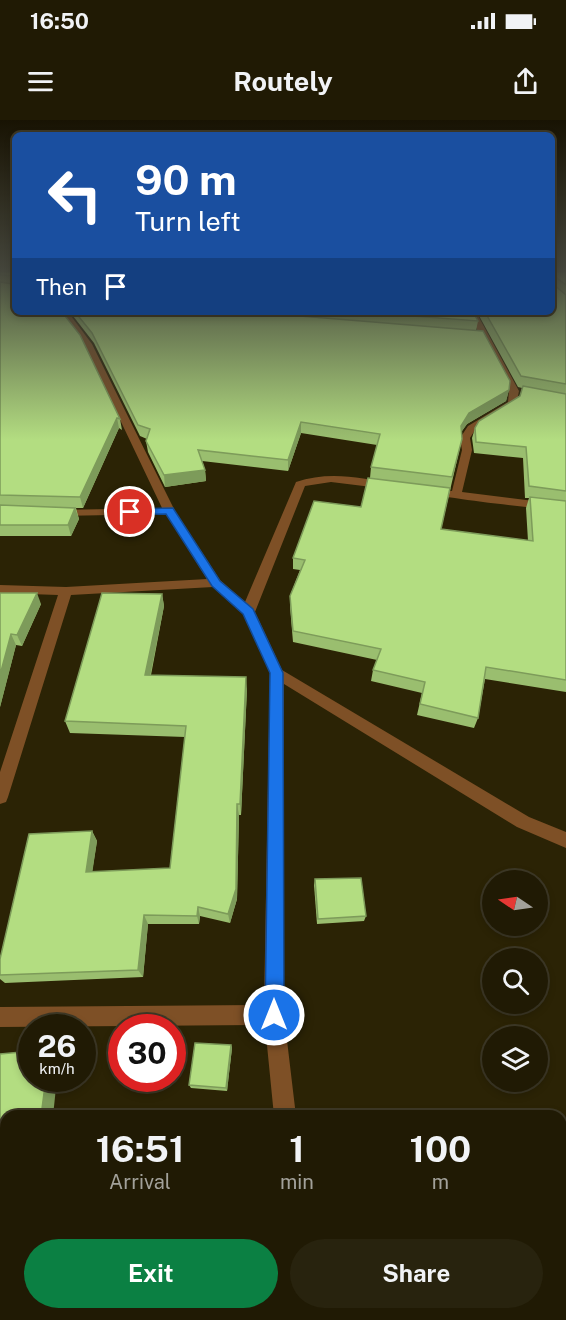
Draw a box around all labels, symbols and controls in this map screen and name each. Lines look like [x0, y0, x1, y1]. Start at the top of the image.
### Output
text: 16:50 [30, 8, 89, 34]
icon: menu [24, 65, 57, 98]
text: Routely [233, 65, 333, 97]
icon: share [509, 65, 542, 98]
text: 90 m [135, 155, 237, 204]
icon: left [36, 156, 114, 234]
text: Turn left [135, 205, 241, 237]
icon: arrive [99, 270, 132, 303]
text: Then [36, 274, 87, 300]
pin [104, 486, 155, 537]
icon: arrive [113, 495, 146, 528]
north arrow [482, 870, 548, 936]
map controls [482, 870, 548, 1092]
button: search [482, 948, 548, 1014]
position arrow [242, 983, 306, 1047]
speed limit sign: 30 [108, 1014, 186, 1092]
button: layers [482, 1026, 548, 1092]
text: 26 [38, 1028, 76, 1064]
text: km/h [39, 1060, 75, 1077]
text: 16:51 [96, 1128, 184, 1170]
text: 1 [289, 1128, 305, 1170]
text: 100 [410, 1128, 471, 1170]
text: Arrival [109, 1170, 171, 1194]
text: min [280, 1170, 314, 1194]
text: m [432, 1170, 449, 1194]
button: Exit [24, 1239, 278, 1308]
button: Share [290, 1239, 543, 1308]

